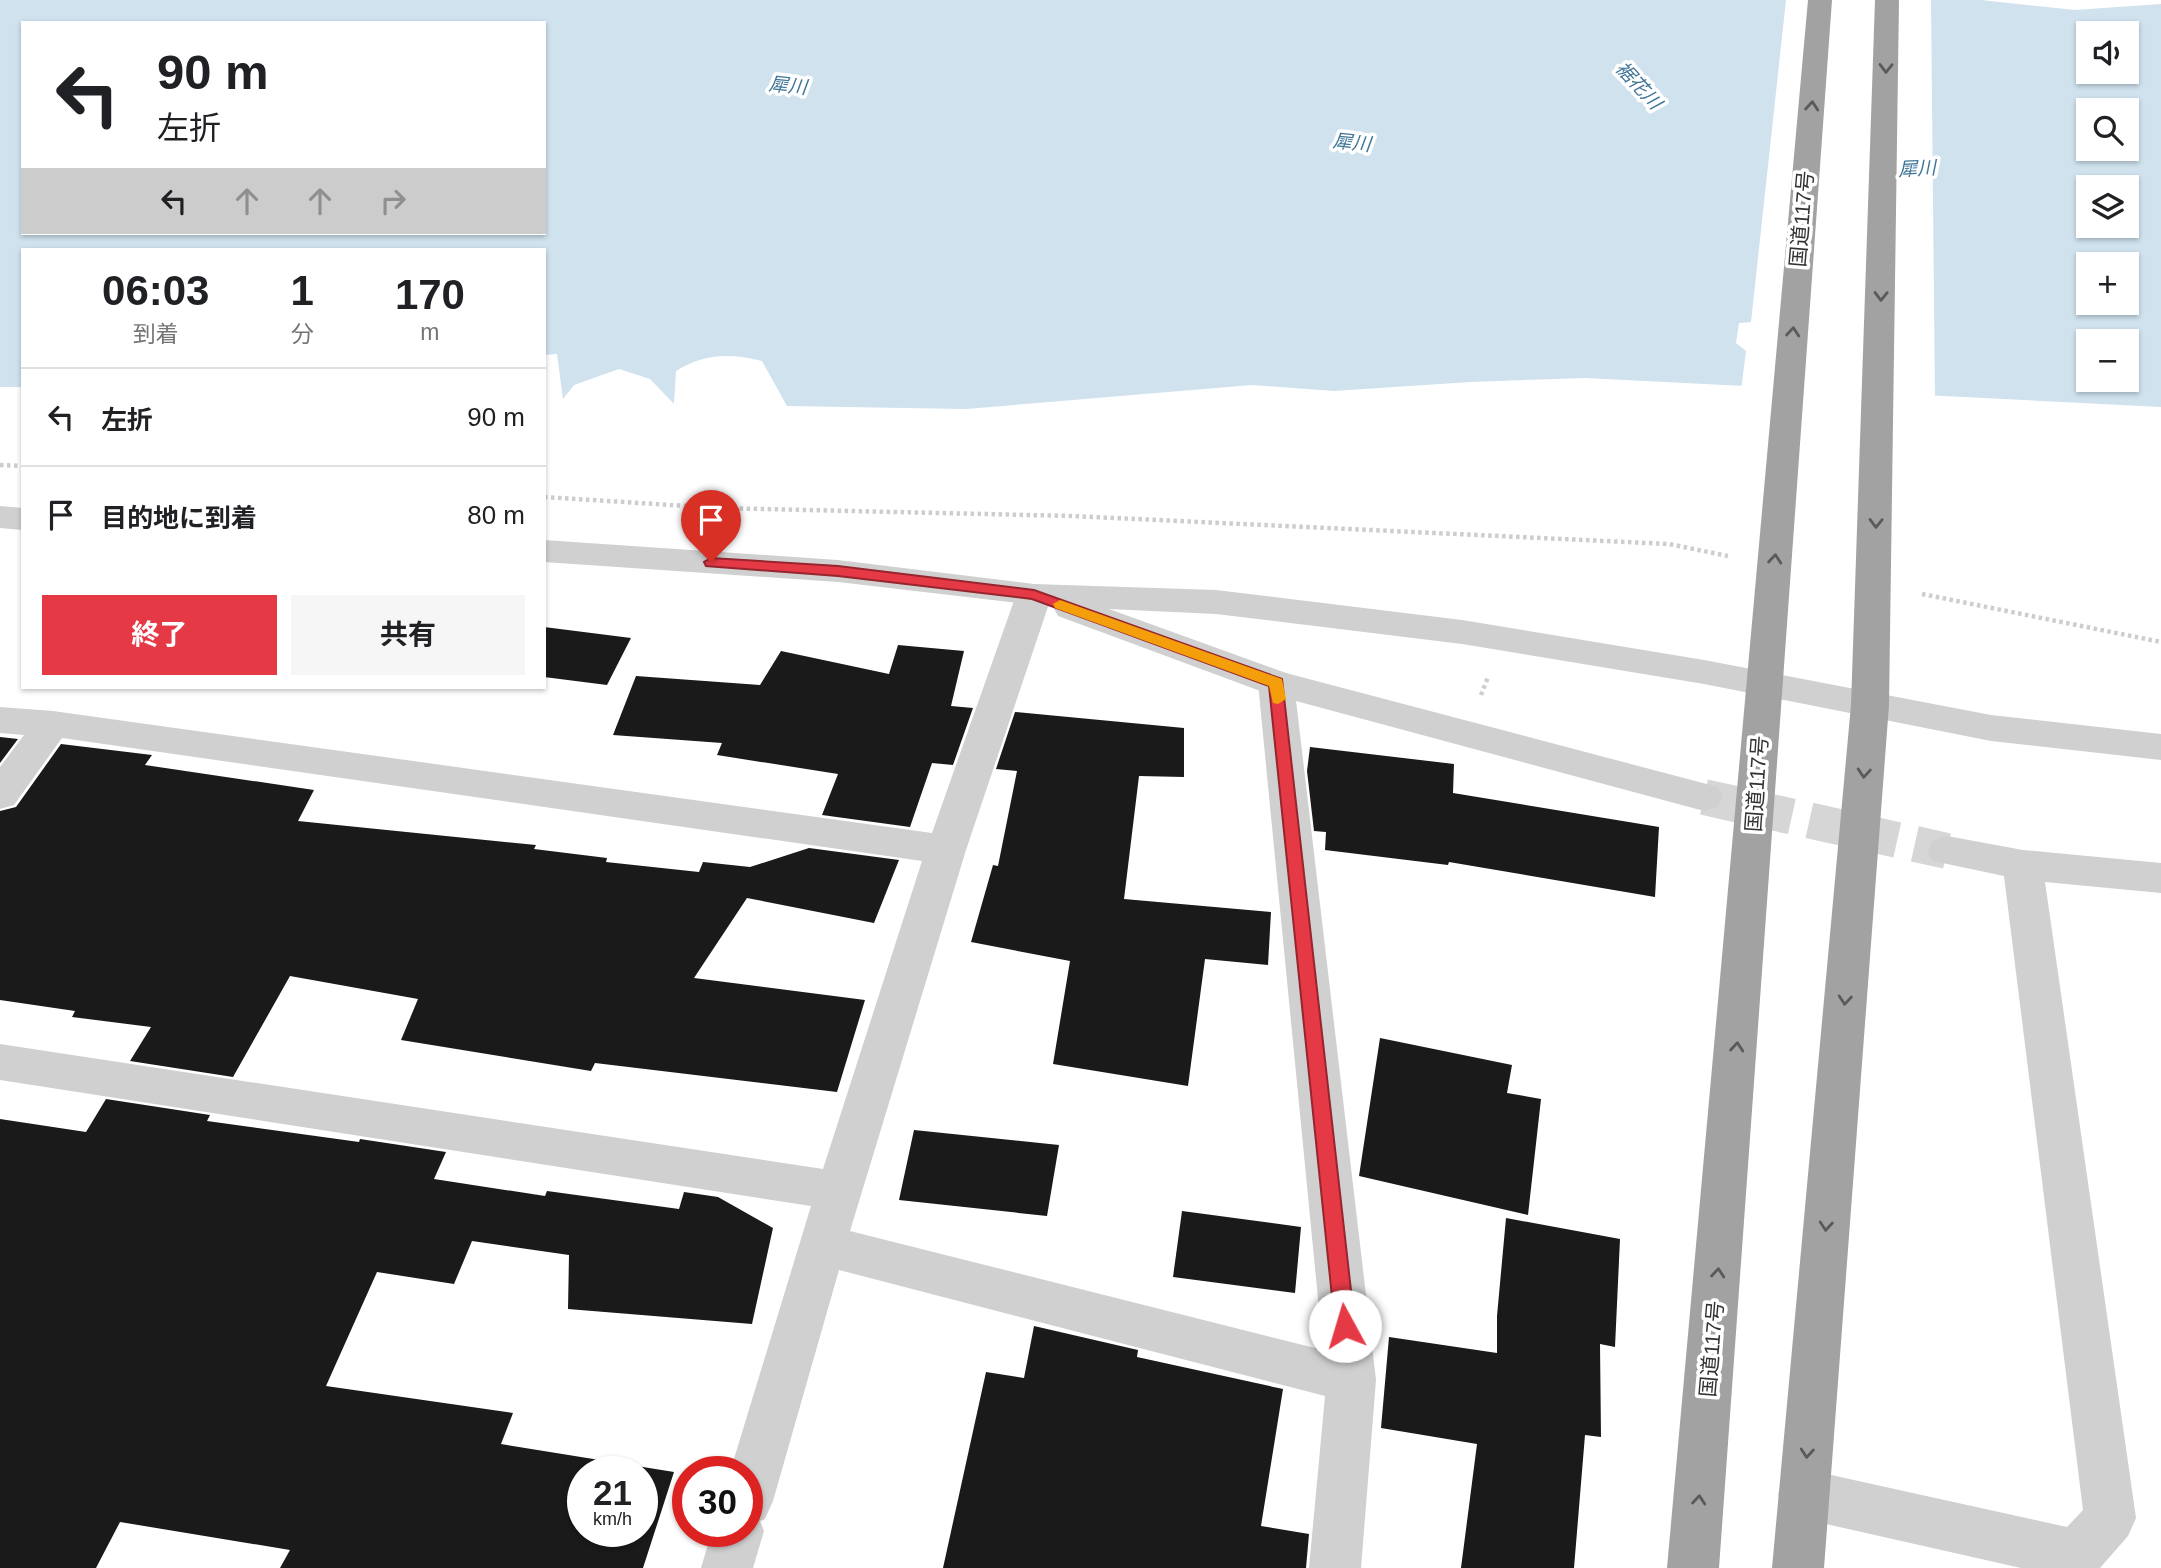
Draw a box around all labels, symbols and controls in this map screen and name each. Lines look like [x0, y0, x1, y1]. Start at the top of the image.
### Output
map controls [2076, 21, 2139, 392]
button: sound [2076, 21, 2139, 84]
text: 90 m [157, 45, 269, 99]
icon: left [42, 49, 133, 140]
water label: 裾花川 [1612, 57, 1667, 115]
one-way arrow [1878, 63, 1893, 74]
water label: 犀川 [768, 73, 810, 98]
button: search [2076, 98, 2139, 161]
one-way arrow [1804, 100, 1819, 111]
text: 左折 [157, 110, 221, 146]
water label: 犀川 [1332, 130, 1374, 155]
water label: 犀川 [1897, 157, 1939, 180]
street label: 国道117号 [1786, 170, 1817, 268]
button: layers [2076, 175, 2139, 238]
icon: left [155, 182, 193, 220]
icon: ahead [228, 182, 266, 220]
icon: ahead [301, 182, 339, 220]
icon: right [374, 182, 412, 220]
button: + [2076, 252, 2139, 315]
text: 06:03 [102, 267, 209, 314]
text: 1 [290, 267, 314, 314]
text: 170 [395, 271, 465, 318]
one-way arrow [1873, 290, 1888, 301]
text: m [420, 319, 440, 345]
text: 到着 [133, 321, 179, 347]
text: 分 [291, 321, 314, 347]
one-way arrow [1785, 327, 1800, 338]
button: − [2076, 329, 2139, 392]
icon: left [42, 398, 80, 436]
text: 90 m [467, 402, 525, 432]
text: 左折 [101, 405, 153, 435]
pin [681, 490, 741, 562]
icon: arrive [42, 496, 80, 534]
text: 80 m [467, 500, 525, 530]
icon: arrive [692, 501, 730, 539]
text: 目的地に到着 [101, 503, 257, 533]
one-way arrow [1868, 518, 1883, 529]
one-way arrow [1767, 553, 1782, 564]
button: 終了 [42, 595, 277, 675]
button: 共有 [291, 595, 525, 675]
street label: 国道117号 [1742, 735, 1771, 833]
one-way arrow [1857, 768, 1872, 779]
one-way arrow [1838, 994, 1853, 1005]
one-way arrow [1729, 1041, 1744, 1052]
one-way arrow [1819, 1221, 1834, 1232]
one-way arrow [1710, 1268, 1725, 1279]
position arrow [1308, 1289, 1382, 1363]
street label: 国道117号 [1696, 1300, 1727, 1398]
one-way arrow [1800, 1448, 1815, 1459]
speed limit sign: 30 [672, 1456, 763, 1547]
text: 21 [593, 1473, 632, 1512]
one-way arrow [1691, 1494, 1706, 1505]
text: km/h [593, 1509, 632, 1529]

